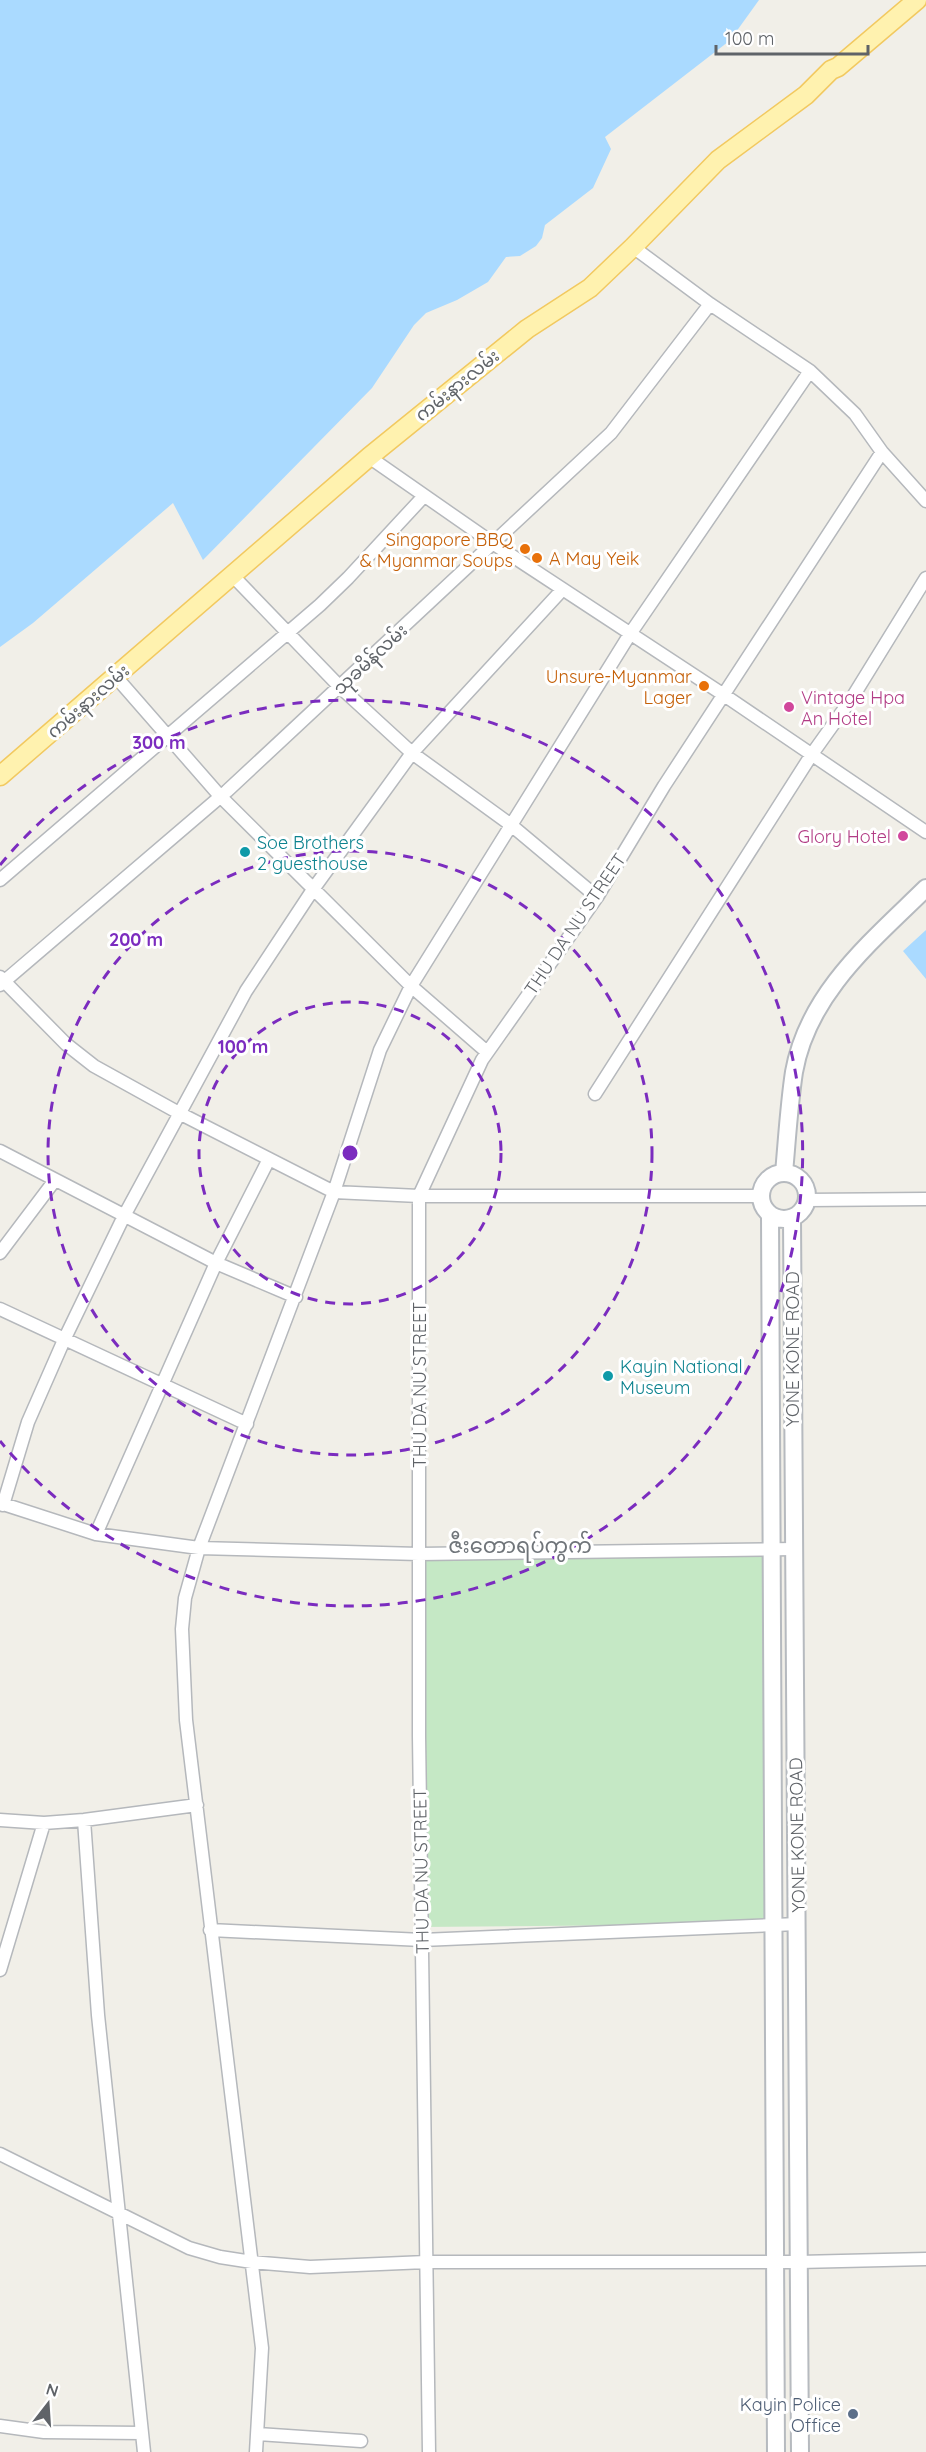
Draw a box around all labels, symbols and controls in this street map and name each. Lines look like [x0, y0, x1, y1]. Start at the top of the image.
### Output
scale bar [716, 18, 868, 56]
text: 100 m [725, 27, 774, 50]
street label: ကမ်းနားလမ်း [410, 343, 506, 429]
place label: Singapore BBQ & Myanmar Soups [360, 528, 514, 572]
marker: Singapore BBQ & Myanmar Soups [518, 542, 532, 556]
place label: A May Yeik [549, 547, 639, 570]
marker: A May Yeik [530, 551, 544, 565]
street label: သုခမိန်လမ်း [327, 617, 415, 702]
street label: ကမ်းနားလမ်း [41, 658, 137, 746]
place label: Unsure-Myanmar Lager [546, 665, 692, 709]
marker: Unsure-Myanmar Lager [697, 679, 711, 693]
place label: Vintage Hpa An Hotel [801, 686, 905, 730]
marker: Vintage Hpa An Hotel [782, 700, 796, 714]
text: 300 m [132, 731, 186, 754]
place label: Glory Hotel [797, 825, 891, 848]
marker: Glory Hotel [896, 829, 910, 843]
place label: Soe Brothers 2 guesthouse [257, 831, 368, 875]
marker: Soe Brothers 2 guesthouse [238, 845, 252, 859]
street label: THU DA NU STREET [519, 849, 631, 999]
text: 200 m [109, 928, 163, 951]
text: 100 m [218, 1035, 268, 1058]
centre of rings [340, 1143, 360, 1163]
street label: YONE KONE ROAD [781, 1271, 804, 1427]
street label: THU DA NU STREET [408, 1302, 431, 1468]
place label: Kayin National Museum [620, 1355, 743, 1399]
marker: Kayin National Museum [601, 1369, 615, 1383]
district label: ဇီးတောရပ်ကွက် [448, 1530, 592, 1563]
street label: YONE KONE ROAD [784, 1757, 810, 1913]
street label: THU DA NU STREET [408, 1788, 434, 1954]
north arrow [18, 2374, 78, 2434]
text: N [44, 2378, 61, 2401]
place label: Kayin Police Office [740, 2393, 841, 2437]
marker: Kayin Police Office [846, 2407, 860, 2421]

